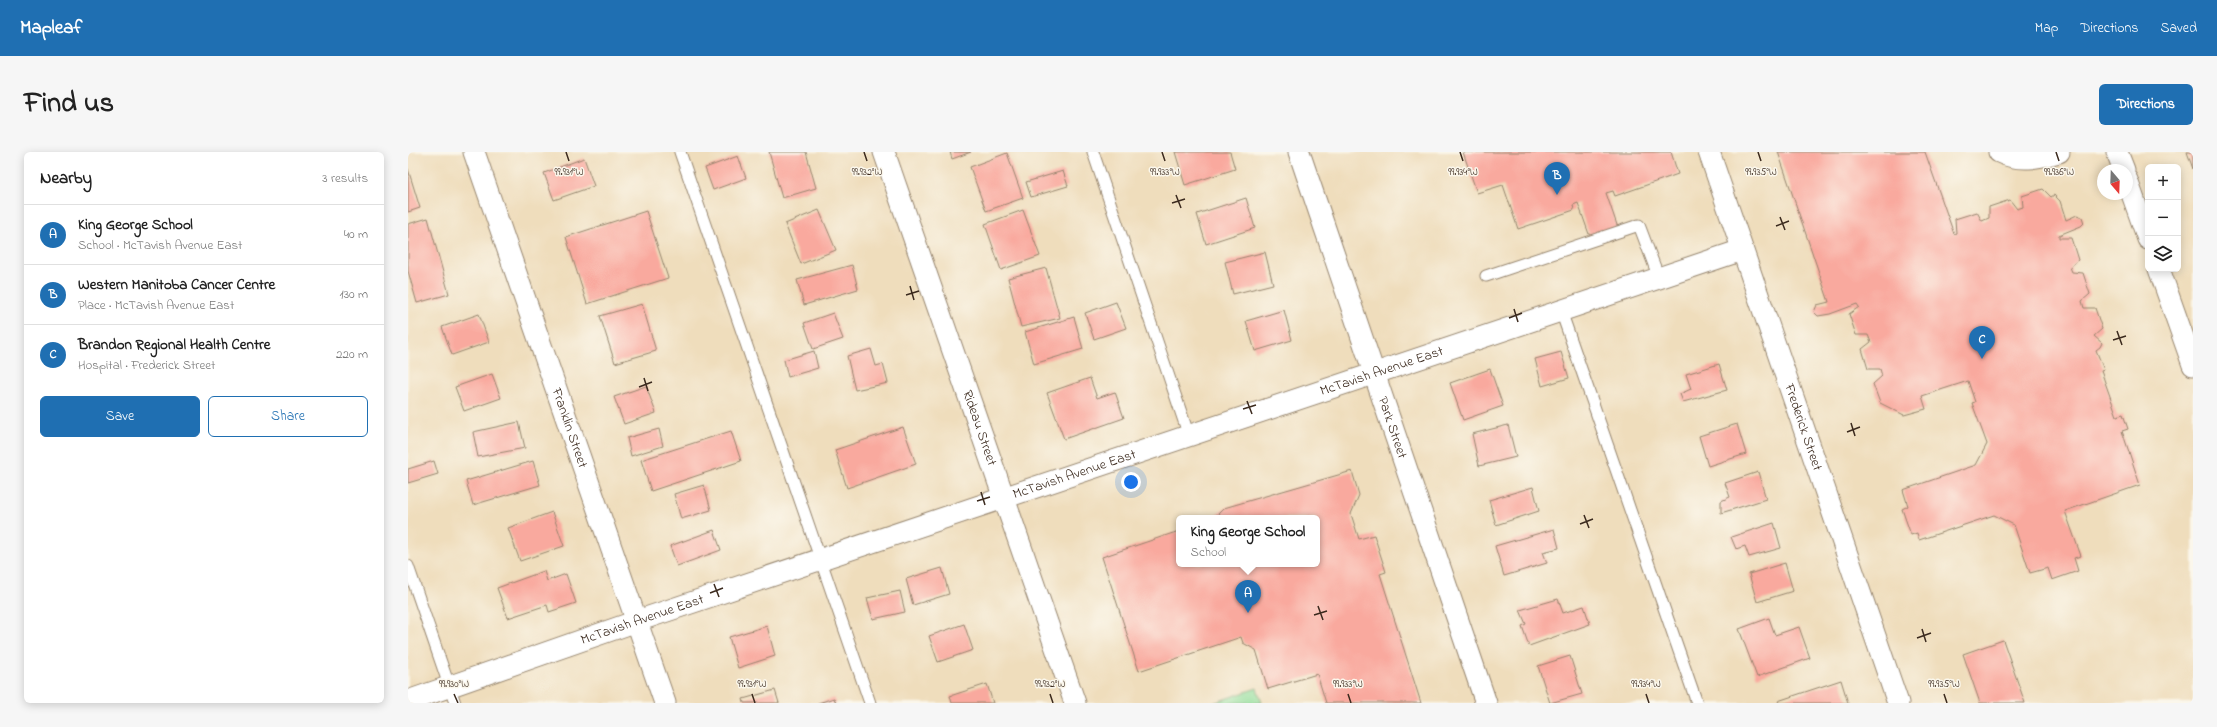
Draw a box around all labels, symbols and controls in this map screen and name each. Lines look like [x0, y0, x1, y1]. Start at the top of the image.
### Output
text: Mapleaf [20, 15, 82, 42]
text: Map [2035, 18, 2058, 39]
text: Directions [2080, 18, 2138, 39]
text: Saved [2160, 18, 2197, 39]
text: Find us [24, 84, 114, 125]
button: Directions [2099, 84, 2193, 125]
pin: B [1544, 162, 1570, 195]
north arrow [2097, 164, 2133, 200]
map controls [2145, 164, 2181, 272]
button: + [2145, 164, 2181, 200]
text: 99.931°W [555, 165, 584, 180]
text: 99.932°W [852, 165, 883, 180]
text: 99.933°W [1150, 165, 1180, 180]
text: 99.934°W [1448, 165, 1478, 180]
text: 99.935°W [1745, 165, 1777, 180]
text: 99.936°W [2044, 165, 2074, 180]
text: Nearby [40, 166, 92, 191]
text: 3 results [322, 169, 368, 188]
button: − [2145, 200, 2181, 236]
text: King George School [78, 214, 193, 236]
text: A [49, 225, 57, 244]
text: 40 m [344, 225, 368, 244]
text: School · McTavish Avenue East [78, 236, 242, 255]
button: layers [2145, 236, 2181, 272]
text: Western Manitoba Cancer Centre [78, 274, 275, 296]
text: B [49, 285, 57, 304]
text: 130 m [340, 285, 368, 304]
text: Place · McTavish Avenue East [78, 296, 234, 315]
pin: C [1969, 326, 1995, 359]
text: Brandon Regional Health Centre [78, 334, 270, 356]
street label: McTavish Avenue East [1317, 340, 1446, 401]
text: C [49, 345, 57, 364]
text: 220 m [336, 345, 368, 364]
text: Hospital · Frederick Street [78, 356, 215, 375]
street label: Frederick Street [1778, 380, 1828, 474]
street label: Franklin Street [546, 384, 593, 471]
street label: Rideau Street [957, 387, 1003, 469]
street label: Park Street [1372, 394, 1413, 462]
button: Save [40, 396, 200, 437]
button: Share [208, 396, 368, 437]
street label: McTavish Avenue East [1010, 444, 1139, 505]
your location [1121, 472, 1141, 492]
popup [1176, 515, 1320, 567]
text: King George School [1191, 521, 1305, 543]
text: School [1191, 543, 1226, 562]
pin: A [1235, 580, 1261, 613]
street label: McTavish Avenue East [578, 589, 707, 650]
text: 99.930°W [439, 677, 469, 692]
text: 99.931°W [738, 677, 767, 692]
text: 99.932°W [1035, 677, 1066, 692]
text: 99.933°W [1333, 677, 1363, 692]
text: 99.934°W [1631, 677, 1661, 692]
text: 99.935°W [1928, 677, 1960, 692]

